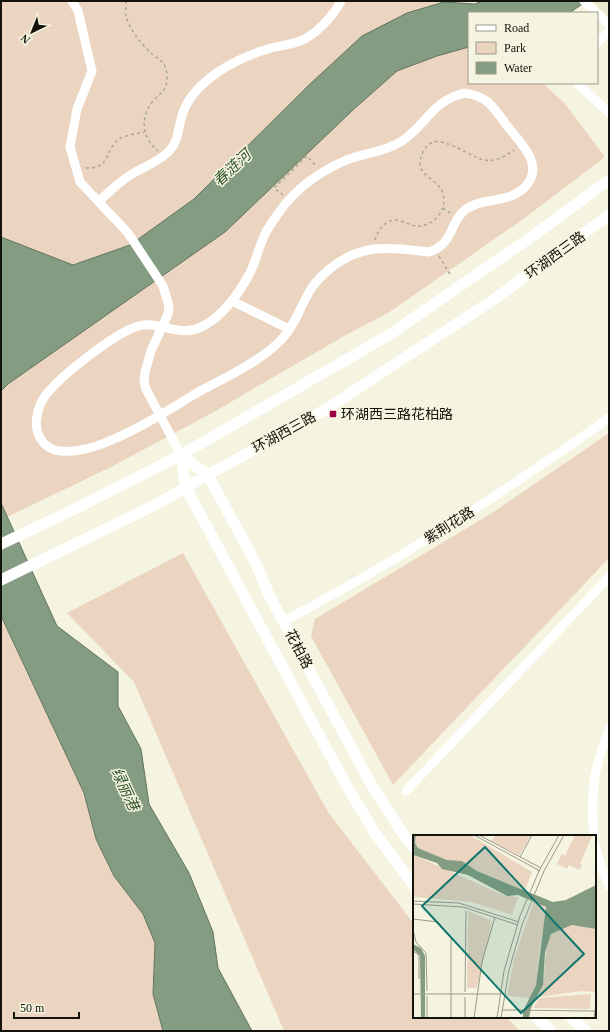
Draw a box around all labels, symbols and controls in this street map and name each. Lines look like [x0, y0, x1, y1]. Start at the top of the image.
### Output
north arrow [12, 12, 52, 52]
legend [468, 12, 598, 84]
text: Road [504, 21, 529, 35]
text: N [18, 32, 32, 46]
text: Park [504, 41, 526, 55]
text: Water [504, 61, 532, 75]
water label: 春涟河 [210, 145, 256, 189]
street label: 环湖西三路 [523, 229, 588, 282]
place label: 环湖西三路花柏路 [341, 407, 453, 422]
street label: 环湖西三路 [250, 409, 318, 456]
marker: 环湖西三路花柏路 [328, 409, 338, 419]
street label: 紫荆花路 [422, 504, 477, 547]
street label: 花柏路 [282, 627, 315, 671]
water label: 绿丽港 [108, 765, 143, 815]
inset map [413, 835, 596, 1018]
scale bar [14, 994, 79, 1020]
text: 50 m [20, 1001, 45, 1015]

